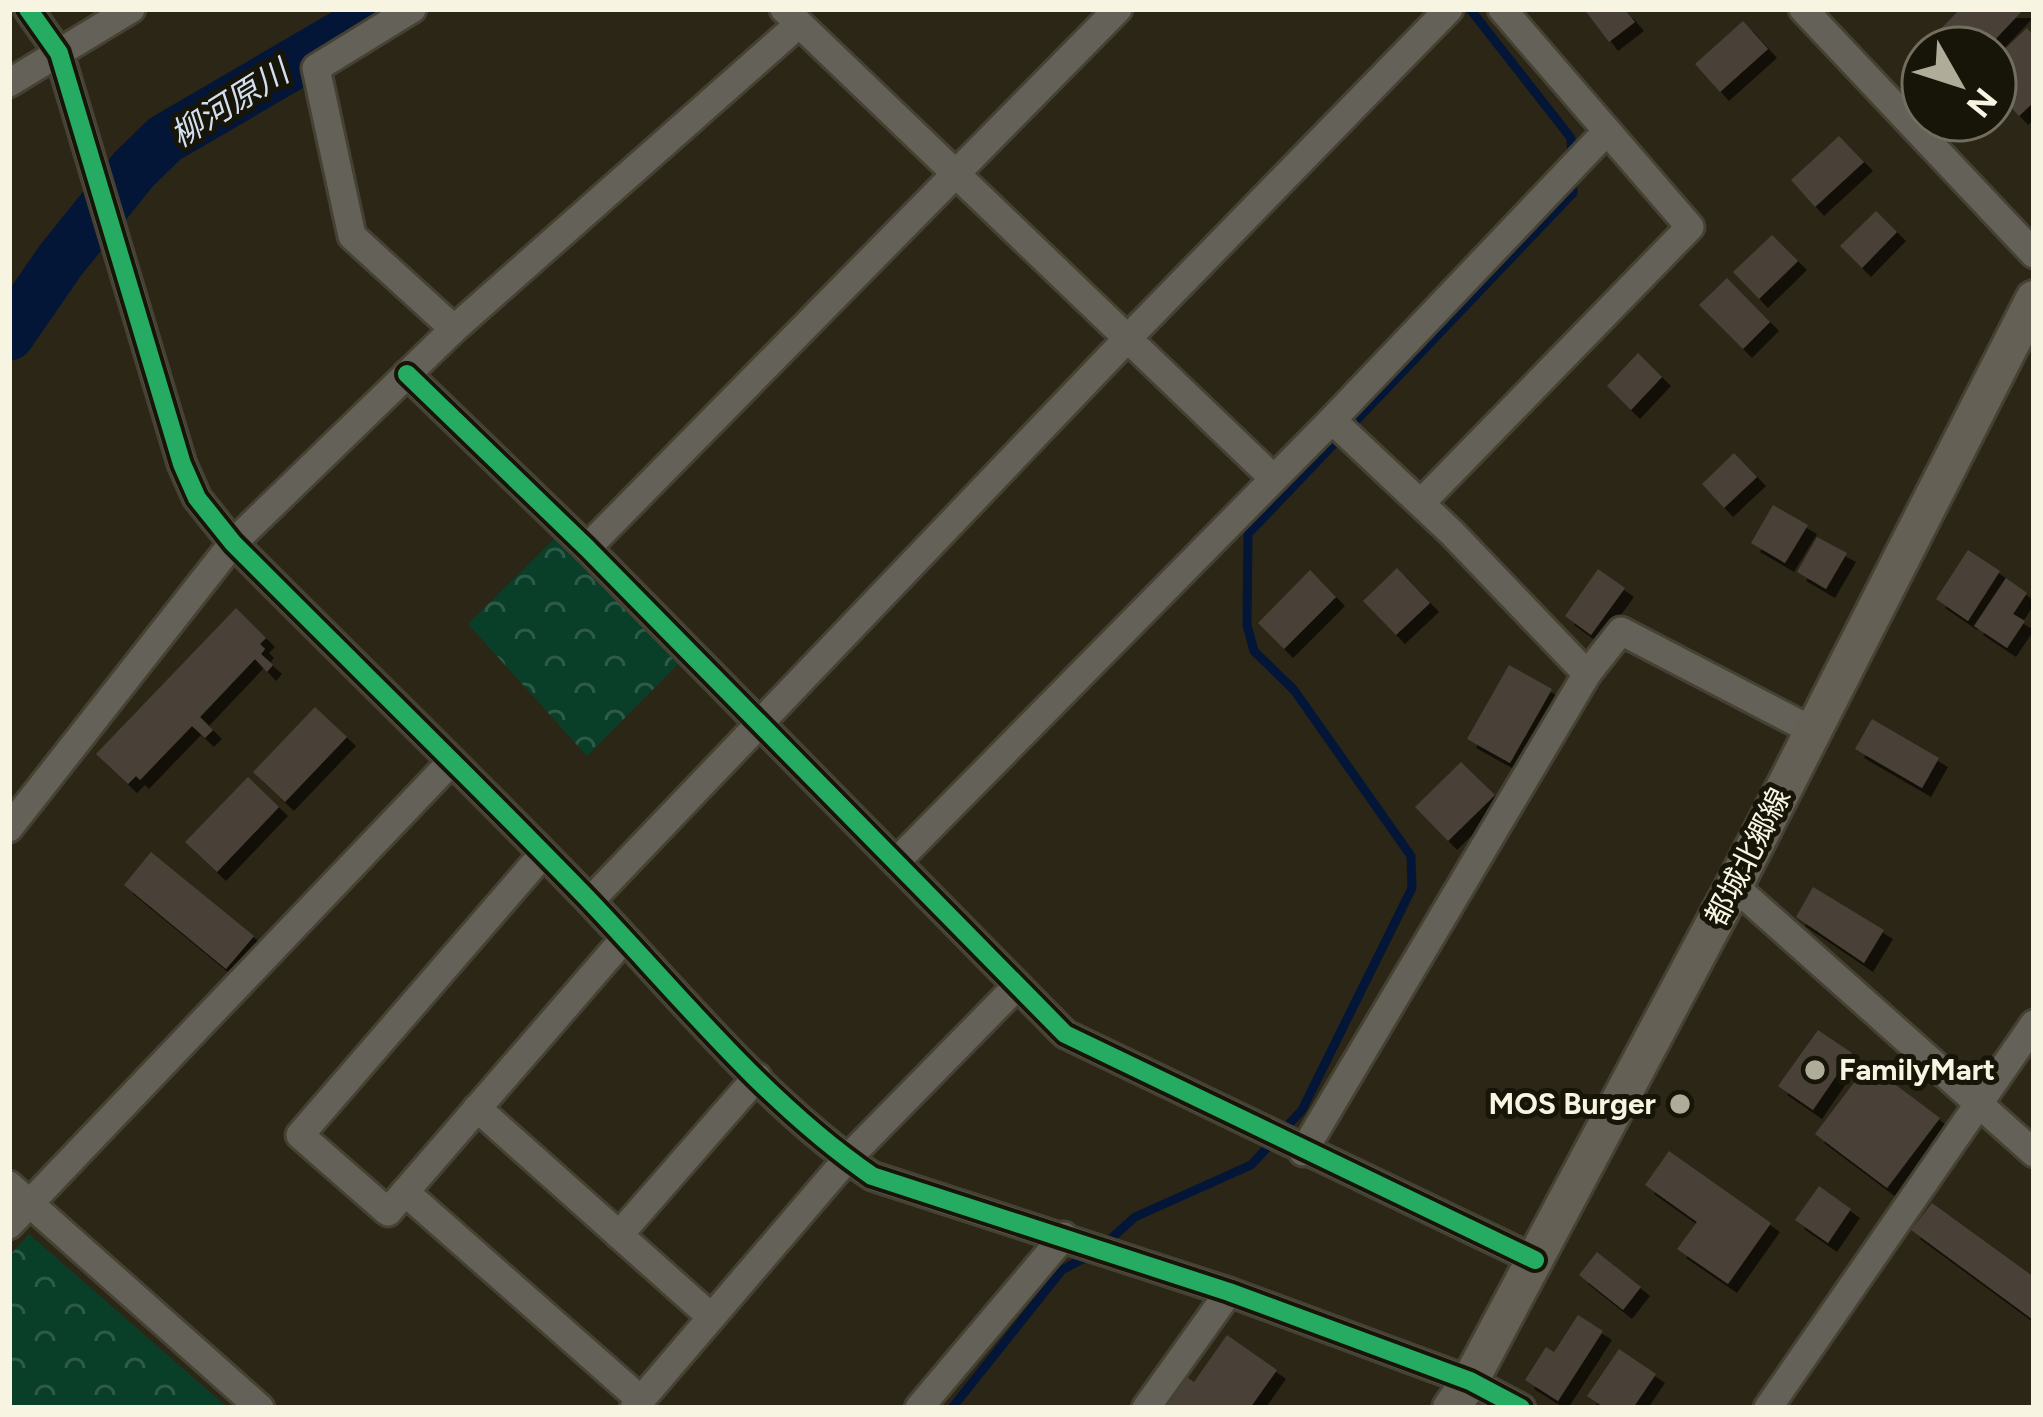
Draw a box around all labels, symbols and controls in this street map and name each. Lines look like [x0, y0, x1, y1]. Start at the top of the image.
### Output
north arrow [1899, 24, 2019, 144]
water label: 柳河原川 [163, 50, 298, 155]
text: N [1959, 80, 2005, 125]
street label: 都城北郷線 [1697, 782, 1798, 932]
place label: FamilyMart [1839, 1051, 1995, 1088]
marker: FamilyMart [1802, 1057, 1828, 1083]
place label: MOS Burger [1489, 1085, 1656, 1122]
marker: MOS Burger [1667, 1091, 1693, 1117]

